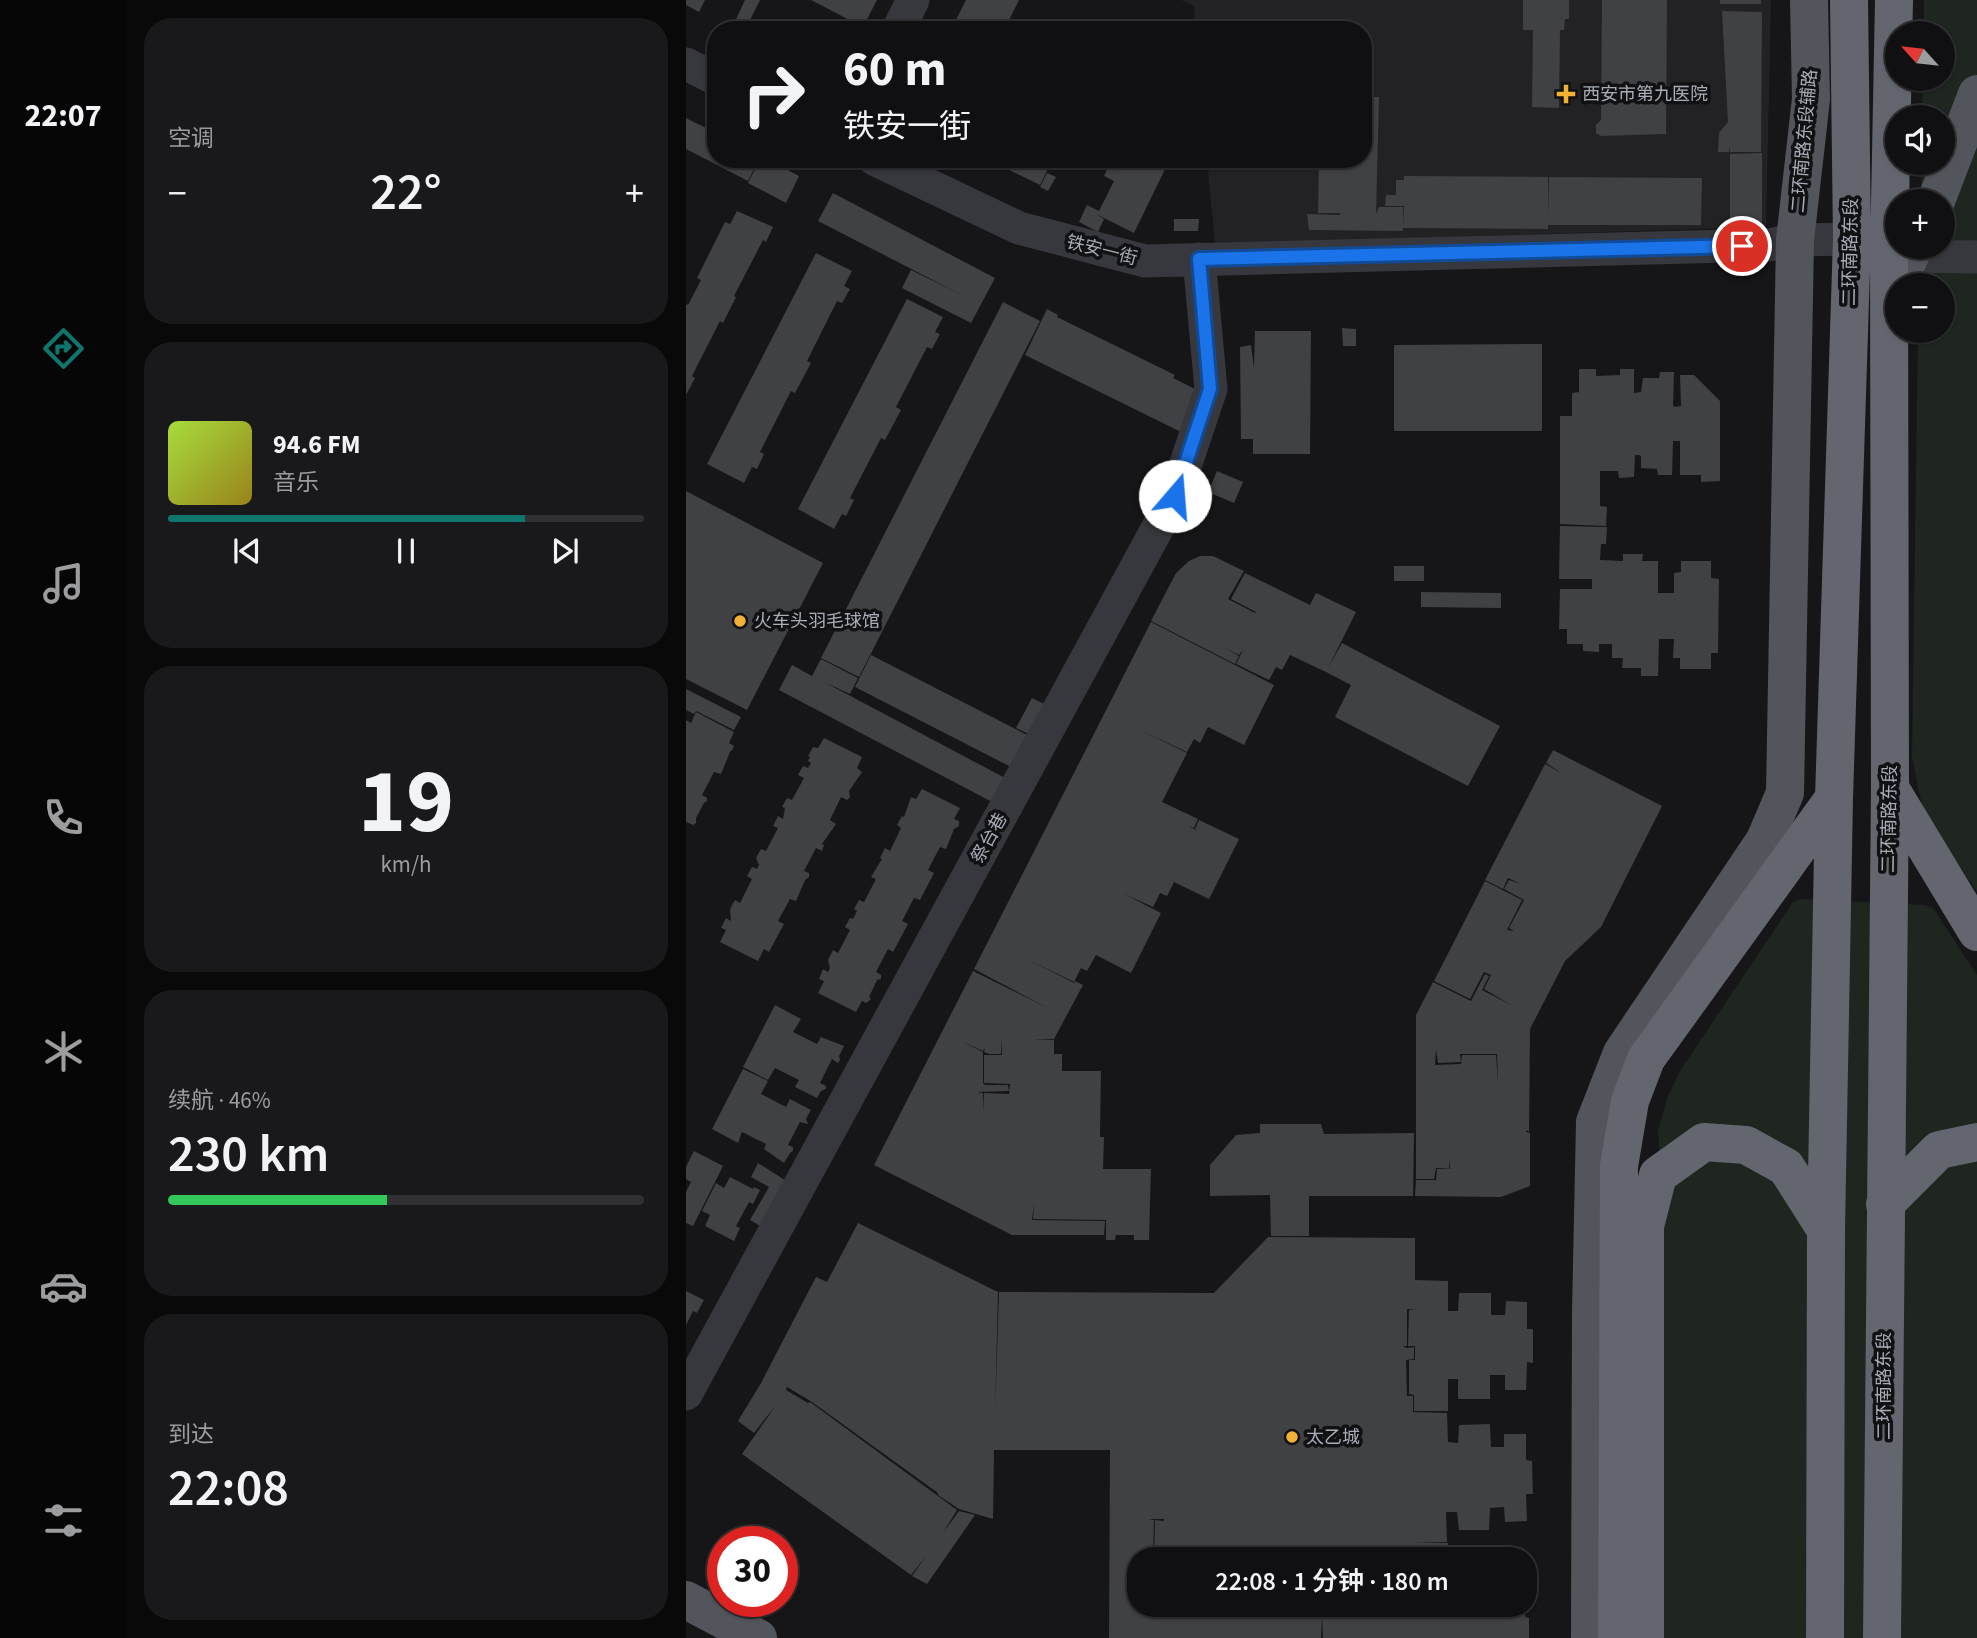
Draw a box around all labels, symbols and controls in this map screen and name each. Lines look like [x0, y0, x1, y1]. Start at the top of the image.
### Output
north arrow [1885, 21, 1955, 91]
map controls [1885, 21, 1955, 343]
text: 60 m [843, 35, 947, 105]
icon: right [728, 49, 819, 140]
street label: 二环南路东段辅路 [1786, 68, 1823, 214]
place label: 西安市第九医院 [1582, 82, 1708, 107]
marker: 西安市第九医院 [1556, 84, 1576, 104]
text: 22:07 [24, 93, 102, 139]
text: 铁安一街 [843, 104, 971, 150]
button: sound [1885, 105, 1955, 175]
text: 空调 [168, 122, 214, 155]
text: 22° [370, 156, 442, 230]
text: − [168, 167, 187, 221]
text: + [625, 167, 644, 221]
button: + [1885, 189, 1955, 259]
street label: 二环南路东段 [1837, 198, 1864, 306]
pin [1712, 216, 1772, 276]
icon: arrive [1723, 227, 1761, 265]
street label: 铁安一街 [1064, 230, 1140, 271]
button: − [1885, 273, 1955, 343]
icon: directions [39, 324, 88, 373]
text: 94.6 FM [273, 426, 361, 463]
position arrow [1138, 459, 1212, 533]
text: 音乐 [273, 466, 319, 499]
icon: previous [228, 532, 266, 570]
icon: pause [387, 532, 425, 570]
icon: next [546, 532, 584, 570]
icon: music [39, 559, 88, 608]
place label: 火车头羽毛球馆 [754, 609, 880, 634]
marker: 火车头羽毛球馆 [732, 613, 748, 629]
text: 19 [358, 738, 454, 867]
street label: 二环南路东段 [1876, 765, 1903, 873]
icon: phone [39, 793, 88, 842]
street label: 祭台巷 [965, 809, 1013, 868]
text: km/h [380, 848, 432, 881]
icon: climate [39, 1027, 88, 1076]
text: 续航 · 46% [168, 1084, 271, 1117]
text: 230 km [168, 1118, 329, 1192]
icon: car [39, 1262, 88, 1311]
street label: 二环南路东段 [1872, 1332, 1897, 1440]
text: 到达 [168, 1418, 214, 1451]
place label: 太乙城 [1306, 1425, 1360, 1450]
marker: 太乙城 [1284, 1429, 1300, 1445]
text: 22:08 [168, 1452, 289, 1526]
icon: filters [39, 1496, 88, 1545]
speed limit sign: 30 [707, 1526, 798, 1617]
text: 22:08 · 1 分钟 · 180 m [1215, 1563, 1449, 1600]

